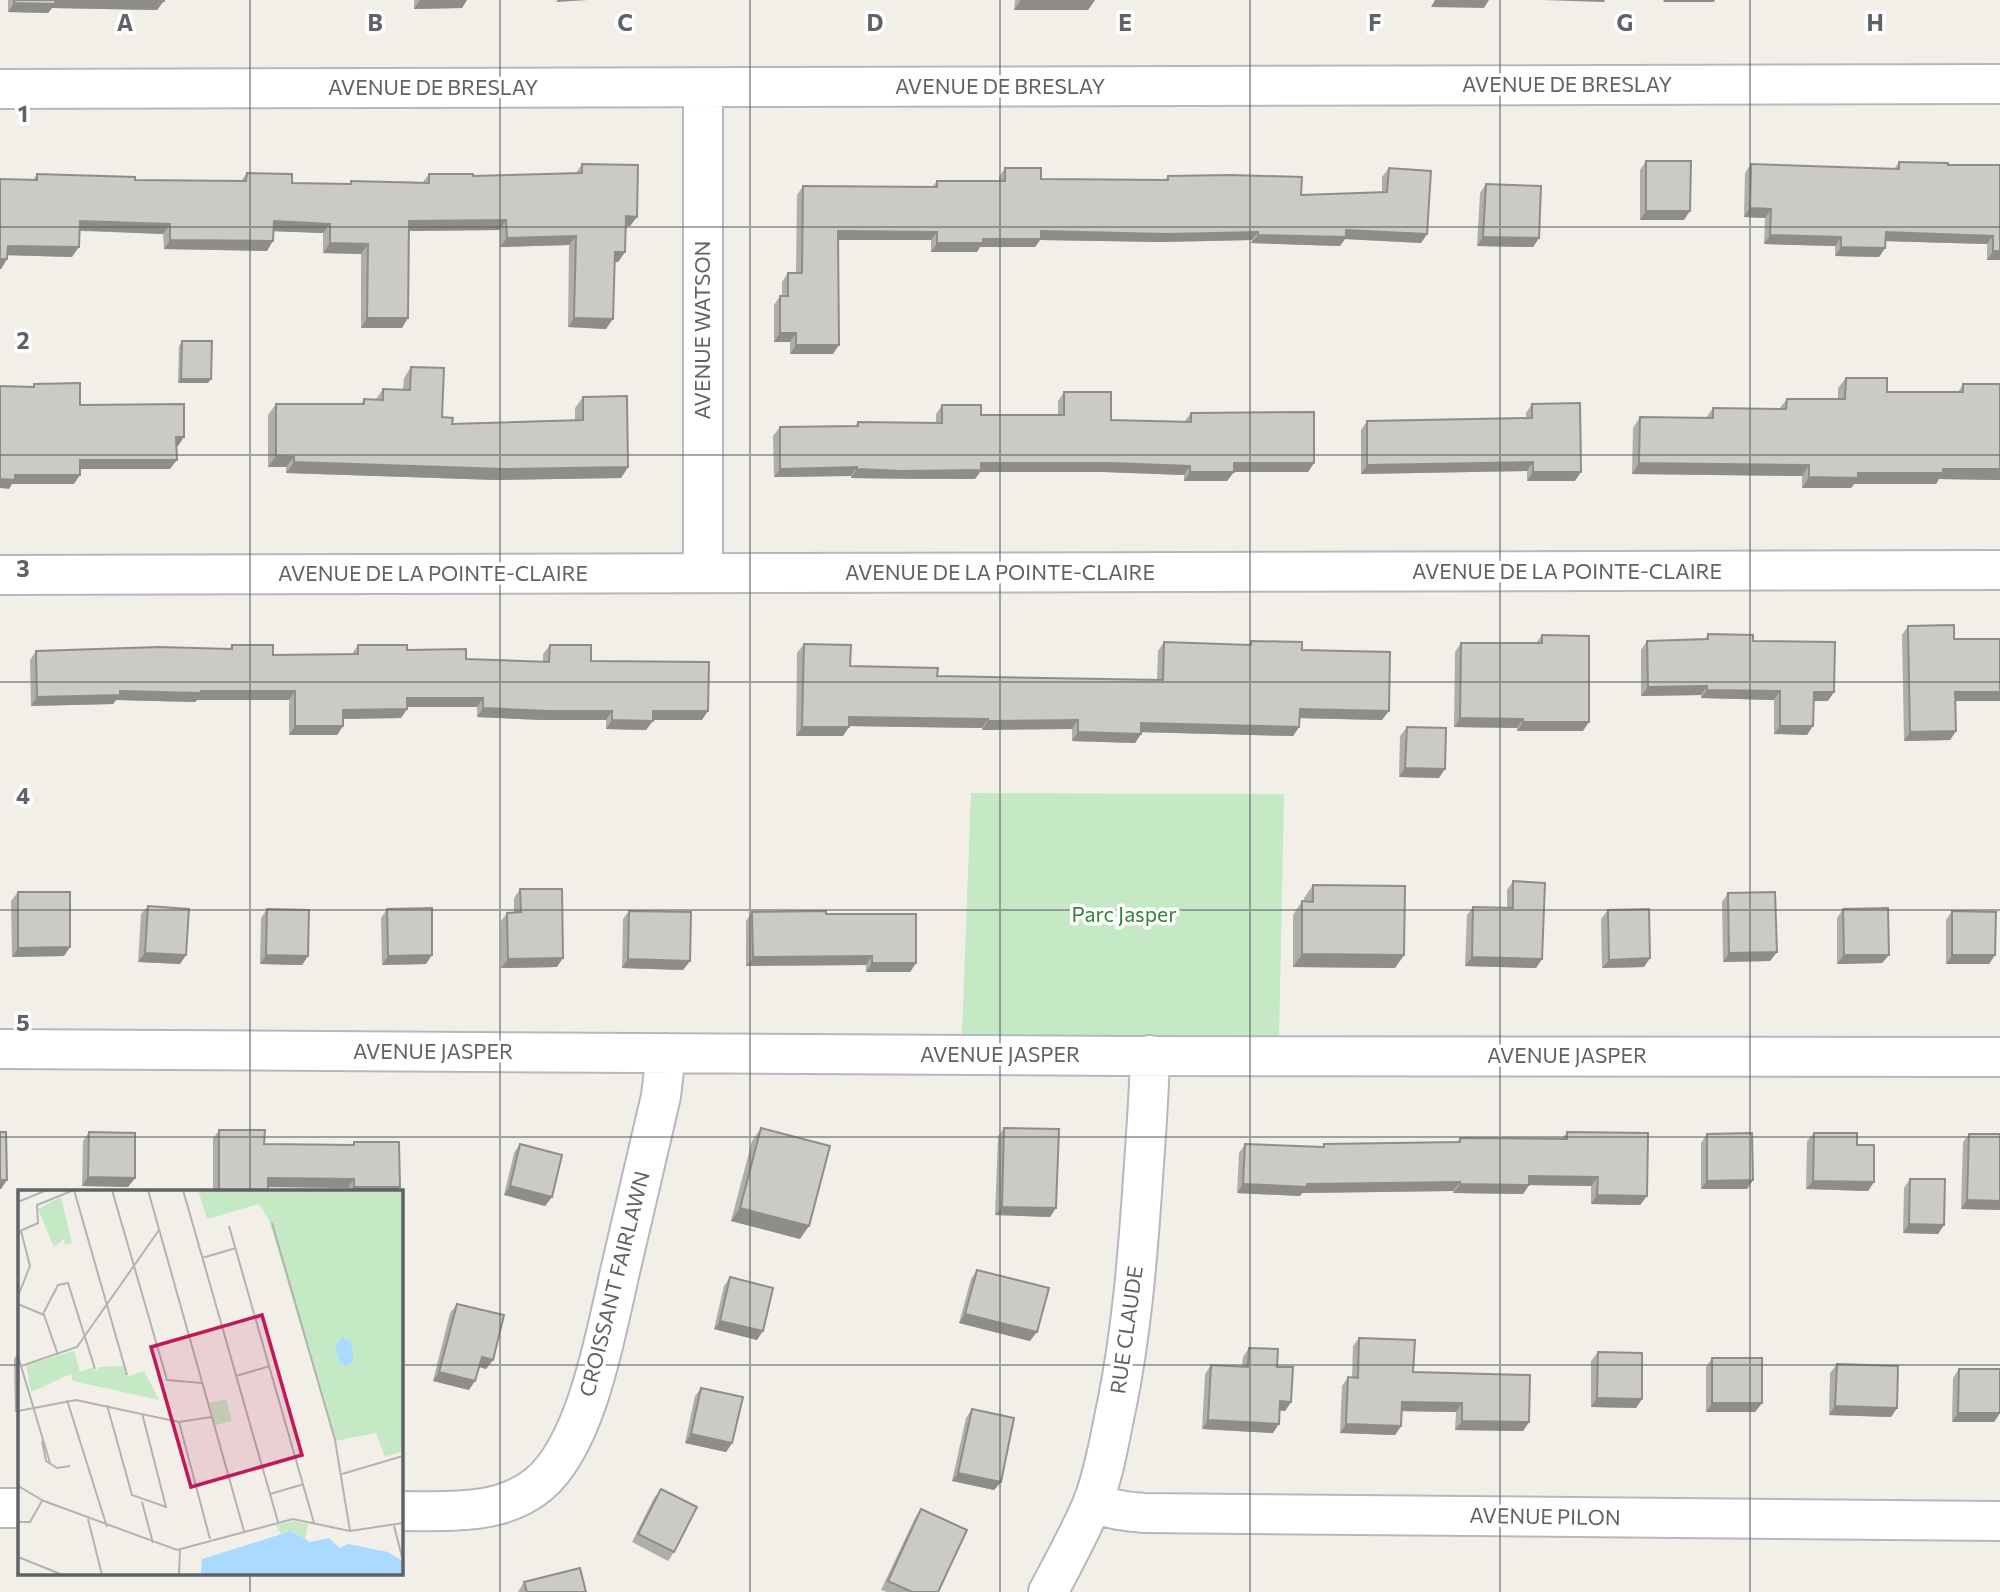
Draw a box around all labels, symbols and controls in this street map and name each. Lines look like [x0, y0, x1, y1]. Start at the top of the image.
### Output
text: A [117, 8, 134, 36]
text: B [367, 8, 383, 36]
text: C [617, 8, 633, 36]
text: D [867, 8, 884, 36]
text: E [1118, 8, 1132, 36]
text: F [1368, 8, 1382, 36]
text: G [1617, 8, 1633, 36]
text: H [1866, 8, 1884, 36]
street label: AVENUE DE BRESLAY [1462, 71, 1672, 96]
street label: AVENUE DE BRESLAY [895, 73, 1105, 98]
street label: AVENUE DE BRESLAY [328, 74, 538, 99]
text: 1 [18, 99, 28, 127]
street label: AVENUE WATSON [689, 241, 714, 419]
text: 2 [16, 326, 30, 354]
text: 3 [16, 554, 30, 582]
street label: AVENUE DE LA POINTE-CLAIRE [1412, 558, 1722, 583]
street label: AVENUE DE LA POINTE-CLAIRE [845, 559, 1155, 584]
street label: AVENUE DE LA POINTE-CLAIRE [278, 560, 588, 585]
text: 4 [16, 781, 30, 809]
park label: Parc Jasper [1071, 901, 1177, 926]
text: 5 [16, 1008, 30, 1036]
street label: AVENUE JASPER [353, 1038, 513, 1063]
street label: AVENUE JASPER [920, 1041, 1080, 1066]
street label: AVENUE JASPER [1487, 1042, 1647, 1067]
street label: CROISSANT FAIRLAWN [573, 1168, 654, 1399]
inset map [18, 1190, 402, 1574]
street label: RUE CLAUDE [1104, 1264, 1147, 1395]
street label: AVENUE PILON [1469, 1502, 1621, 1529]

